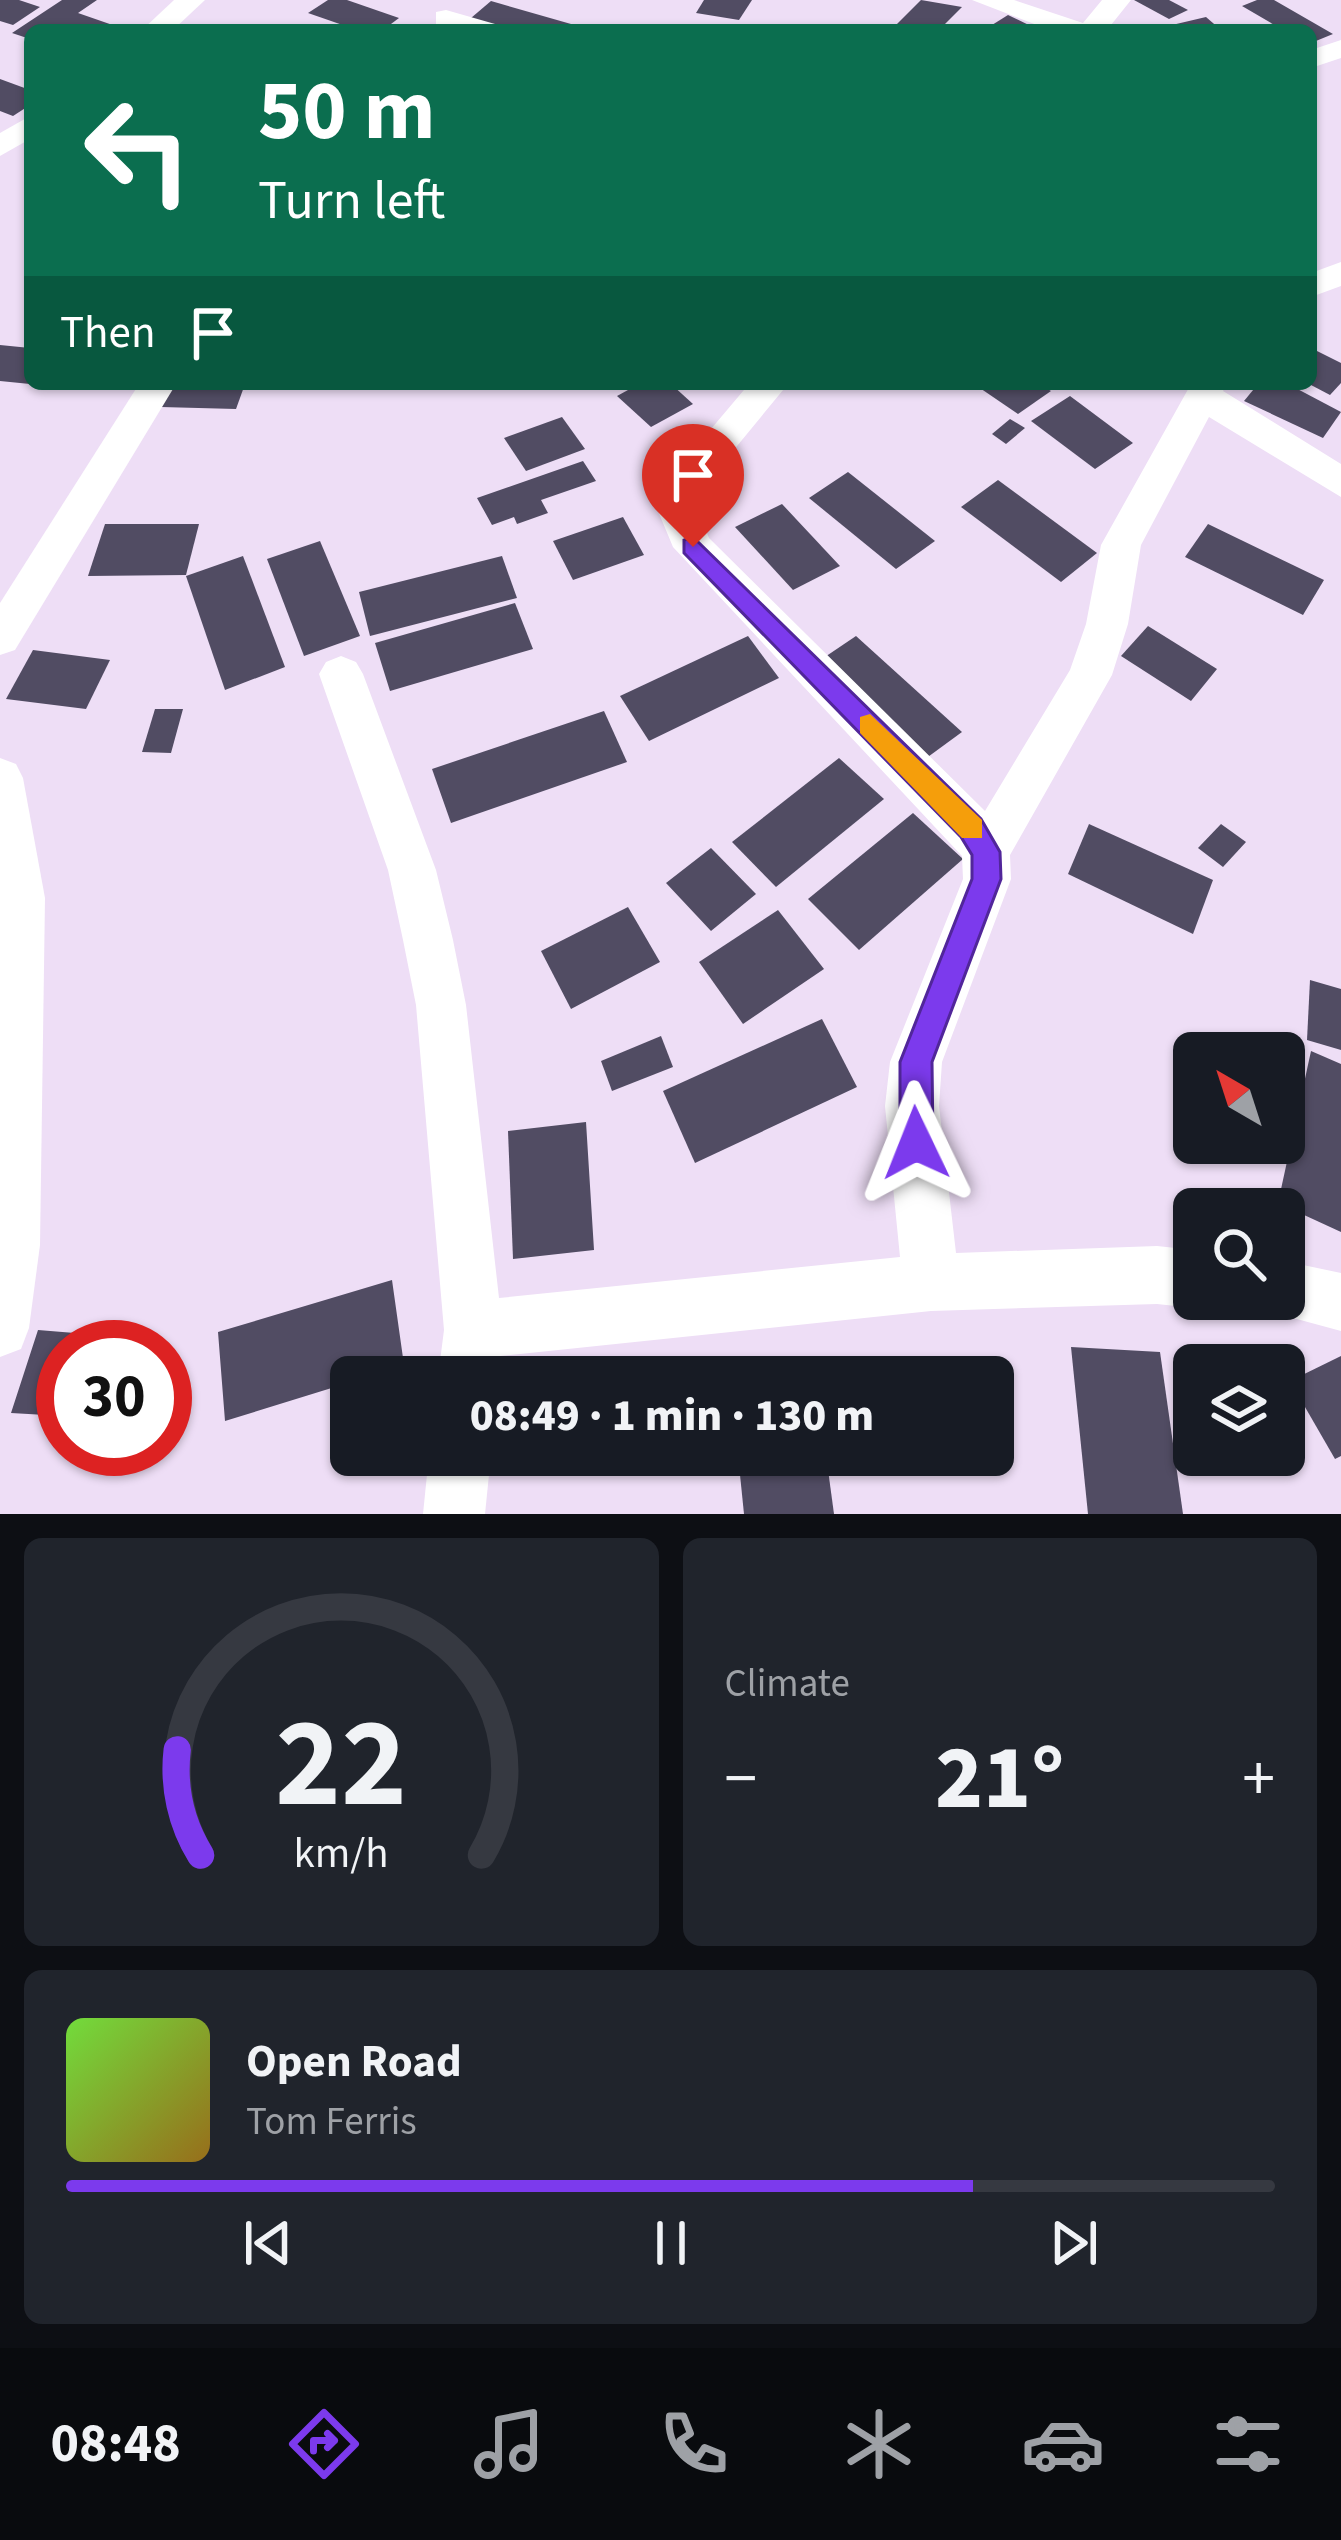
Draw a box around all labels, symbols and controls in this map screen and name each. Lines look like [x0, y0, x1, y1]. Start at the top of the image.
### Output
text: 50 m [258, 52, 436, 172]
icon: left [60, 72, 216, 228]
text: Turn left [258, 163, 445, 240]
icon: arrive [180, 300, 246, 366]
text: Then [60, 301, 156, 365]
pin [642, 424, 744, 547]
icon: arrive [660, 442, 726, 508]
north arrow [1173, 1032, 1305, 1164]
map controls [1173, 1032, 1305, 1476]
position arrow [853, 1080, 979, 1206]
button: search [1173, 1188, 1305, 1320]
speed limit sign: 30 [36, 1320, 192, 1476]
button: layers [1173, 1344, 1305, 1476]
text: 08:49 · 1 min · 130 m [470, 1384, 874, 1448]
text: Climate [725, 1656, 850, 1712]
text: 22 [275, 1676, 407, 1854]
text: 21° [935, 1715, 1065, 1843]
text: − [725, 1732, 757, 1826]
text: + [1242, 1732, 1275, 1826]
text: km/h [294, 1823, 389, 1884]
text: Open Road [246, 2030, 462, 2094]
text: Tom Ferris [246, 2094, 417, 2150]
icon: previous [235, 2210, 301, 2276]
icon: pause [638, 2210, 704, 2276]
icon: next [1041, 2210, 1107, 2276]
icon: directions [282, 2402, 366, 2486]
icon: music [467, 2402, 551, 2486]
icon: phone [652, 2402, 736, 2486]
icon: climate [837, 2402, 921, 2486]
icon: car [1021, 2402, 1105, 2486]
icon: filters [1206, 2402, 1290, 2486]
text: 08:48 [50, 2406, 181, 2483]

